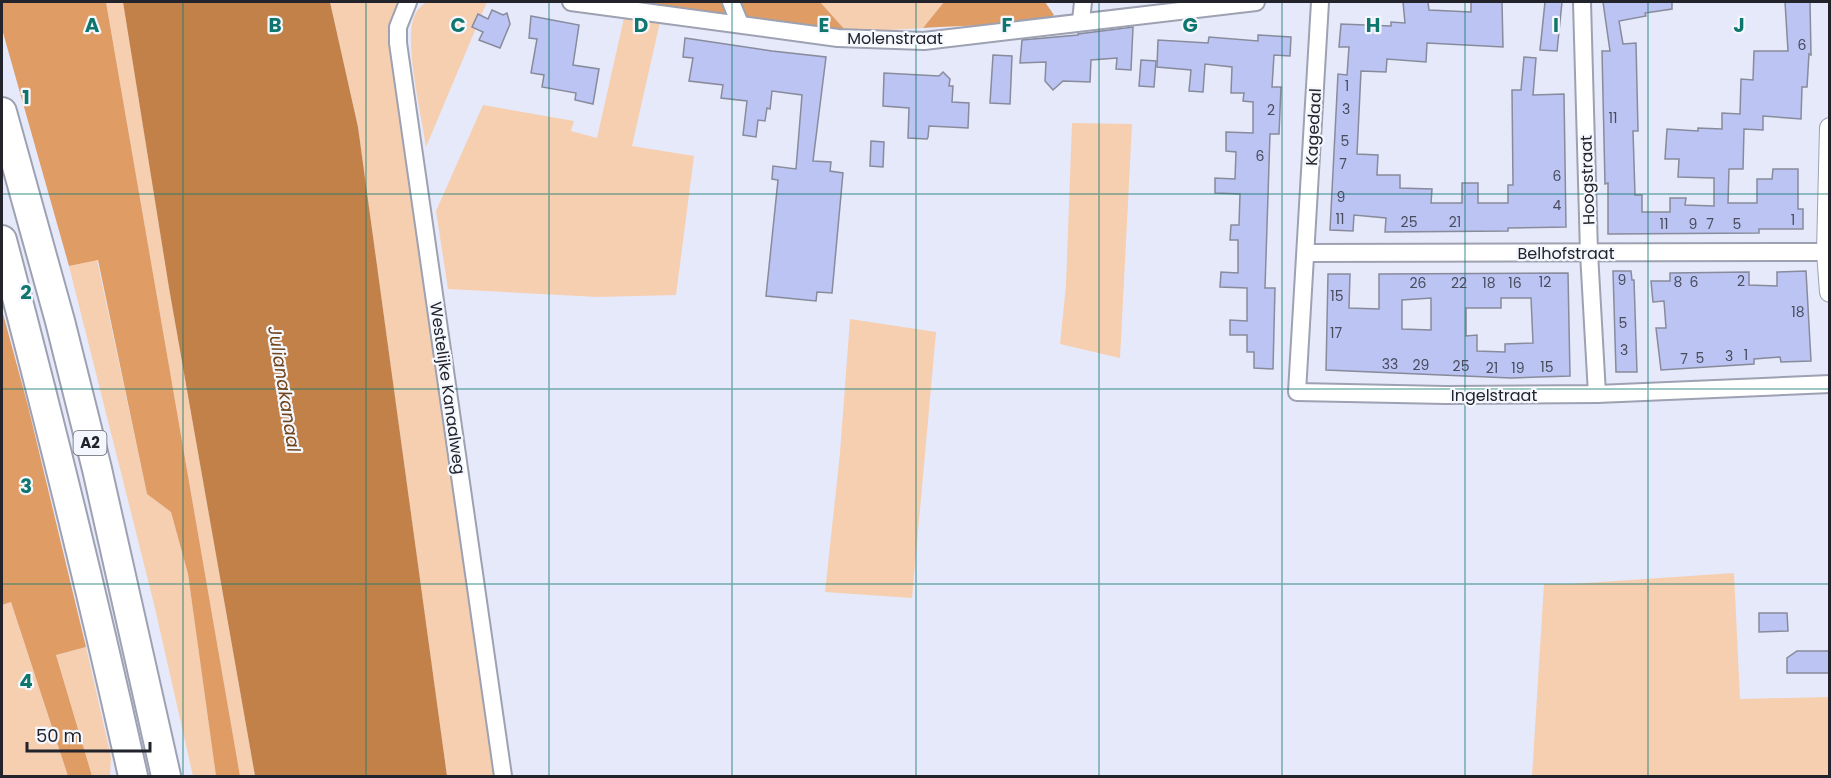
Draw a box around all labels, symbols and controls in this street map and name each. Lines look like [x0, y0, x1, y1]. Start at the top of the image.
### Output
text: A [85, 11, 100, 39]
text: B [268, 11, 282, 39]
text: C [450, 11, 466, 39]
text: D [634, 11, 648, 39]
text: E [819, 11, 829, 39]
text: F [1002, 11, 1013, 39]
text: G [1182, 11, 1198, 39]
text: H [1366, 11, 1380, 39]
text: I [1553, 11, 1559, 39]
text: J [1733, 11, 1745, 39]
street label: Molenstraat [847, 27, 943, 50]
house number: 6 [1798, 35, 1807, 55]
house number: 1 [1345, 76, 1349, 96]
text: 1 [22, 83, 30, 111]
street label: Kagedaal [1300, 88, 1327, 166]
house number: 3 [1342, 99, 1350, 119]
house number: 2 [1267, 100, 1275, 120]
house number: 11 [1609, 108, 1617, 128]
house number: 5 [1341, 131, 1349, 151]
street label: Hoogstraat [1574, 134, 1601, 225]
house number: 6 [1256, 146, 1265, 166]
house number: 7 [1339, 154, 1347, 174]
house number: 6 [1553, 166, 1562, 186]
house number: 9 [1337, 187, 1345, 207]
house number: 4 [1553, 195, 1562, 215]
house number: 11 [1336, 209, 1344, 229]
house number: 1 [1791, 210, 1795, 230]
house number: 25 [1401, 212, 1417, 232]
house number: 21 [1449, 212, 1461, 232]
house number: 11 [1660, 214, 1668, 234]
house number: 9 [1689, 214, 1697, 234]
house number: 7 [1706, 214, 1714, 234]
house number: 5 [1733, 214, 1741, 234]
street label: Belhofstraat [1517, 242, 1615, 265]
house number: 9 [1618, 270, 1626, 290]
house number: 2 [1737, 271, 1745, 291]
house number: 12 [1539, 272, 1551, 292]
house number: 8 [1674, 272, 1683, 292]
house number: 6 [1690, 272, 1699, 292]
house number: 26 [1410, 273, 1427, 293]
house number: 22 [1451, 273, 1467, 293]
house number: 18 [1482, 273, 1496, 293]
house number: 16 [1508, 273, 1522, 293]
text: 2 [20, 278, 32, 306]
house number: 15 [1330, 286, 1344, 306]
street label: Westelijke Kanaalweg [424, 300, 471, 476]
house number: 18 [1791, 302, 1805, 322]
house number: 5 [1619, 313, 1627, 333]
house number: 17 [1330, 323, 1342, 343]
water label: Julianakanaal [262, 324, 307, 454]
house number: 3 [1620, 340, 1628, 360]
house number: 1 [1744, 345, 1748, 365]
house number: 3 [1725, 346, 1733, 366]
house number: 5 [1696, 348, 1704, 368]
house number: 7 [1680, 349, 1688, 369]
house number: 33 [1382, 354, 1398, 374]
house number: 29 [1413, 355, 1429, 375]
house number: 25 [1453, 356, 1469, 376]
house number: 15 [1540, 357, 1554, 377]
house number: 21 [1486, 358, 1498, 378]
house number: 19 [1511, 358, 1525, 378]
street label: Ingelstraat [1451, 384, 1537, 407]
road number: A2 [74, 431, 106, 455]
text: 3 [20, 472, 32, 500]
text: 4 [19, 667, 33, 695]
scale bar [27, 715, 150, 753]
text: 50 m [36, 723, 82, 748]

